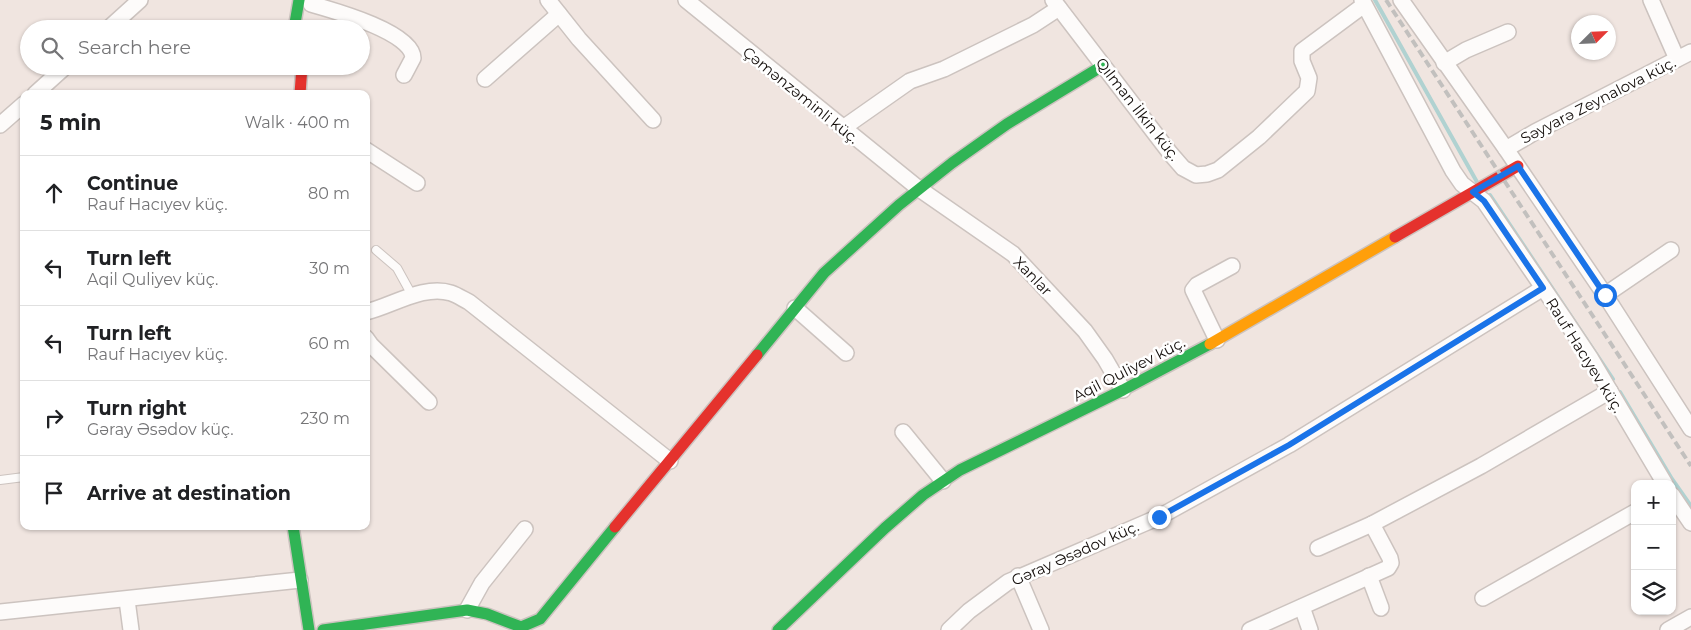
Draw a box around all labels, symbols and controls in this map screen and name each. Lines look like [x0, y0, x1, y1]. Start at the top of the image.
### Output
north arrow [1571, 15, 1616, 60]
search box [20, 20, 370, 75]
icon: search [38, 34, 66, 62]
text: Search here [78, 36, 191, 59]
street label: Çəmənzəminli küç. [739, 42, 863, 148]
street label: Səyyarə Zeynalova küç. [1517, 53, 1679, 147]
street label: Qılman İlkin küç. [1092, 54, 1184, 164]
text: 5 min [40, 110, 101, 135]
text: Walk · 400 m [244, 113, 350, 132]
text: Continue [87, 172, 178, 195]
icon: ahead [40, 179, 68, 207]
text: 80 m [308, 184, 350, 203]
text: Rauf Hacıyev küç. [87, 195, 228, 214]
text: Turn left [87, 247, 172, 270]
street label: Xanlar [1010, 252, 1056, 300]
icon: left [40, 254, 68, 282]
text: 30 m [309, 259, 350, 278]
text: Aqil Quliyev küç. [87, 270, 218, 289]
route start [1594, 284, 1617, 307]
street label: Rauf Hacıyev küç. [1542, 294, 1628, 416]
text: Turn left [87, 322, 172, 345]
icon: left [40, 329, 68, 357]
street label: Aqil Quliyev küç. [1070, 333, 1188, 405]
text: 60 m [308, 334, 350, 353]
text: Rauf Hacıyev küç. [87, 345, 228, 364]
text: Turn right [87, 397, 187, 420]
icon: right [40, 404, 68, 432]
text: 230 m [300, 409, 350, 428]
text: Gəray Əsədov küç. [87, 420, 234, 439]
icon: arrive [40, 479, 68, 507]
map controls [1631, 480, 1676, 615]
button: + [1631, 480, 1676, 525]
text: Arrive at destination [87, 482, 291, 505]
route end [1148, 506, 1171, 529]
street label: Gəray Əsədov küç. [1008, 516, 1142, 590]
button: − [1631, 525, 1676, 570]
button: layers [1631, 570, 1676, 615]

